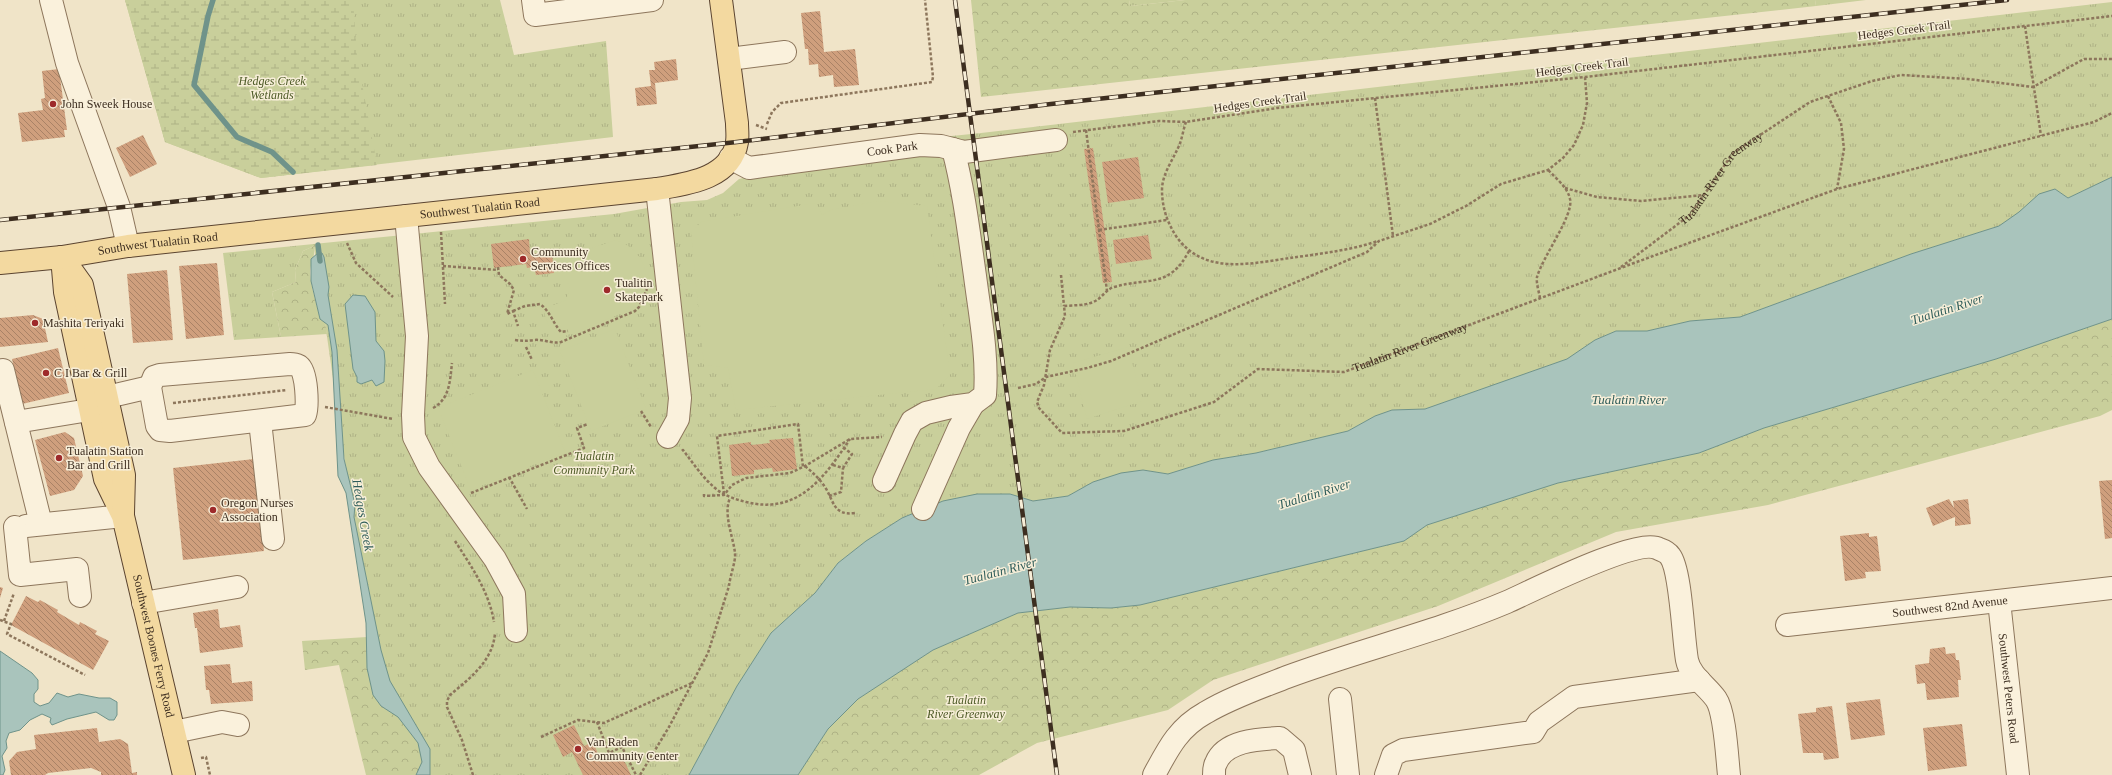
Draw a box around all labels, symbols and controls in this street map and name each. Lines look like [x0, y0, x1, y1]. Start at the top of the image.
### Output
street label: Hedges Creek Trail [1857, 17, 1952, 43]
street label: Hedges Creek Trail [1535, 54, 1630, 80]
park label: Hedges Creek Wetlands [237, 74, 306, 102]
street label: Hedges Creek Trail [1213, 88, 1308, 115]
place label: John Sweek House [61, 97, 152, 111]
marker: John Sweek House [48, 99, 58, 109]
street label: Tualatin River Greenway [1676, 128, 1765, 228]
street label: Cook Park [866, 138, 918, 159]
street label: Southwest Tualatin Road [419, 195, 541, 222]
street label: Southwest Tualatin Road [97, 229, 218, 258]
place label: Community Services Offices [531, 245, 610, 273]
marker: Community Services Offices [518, 254, 528, 264]
place label: Tualitin Skatepark [615, 276, 663, 304]
marker: Tualitin Skatepark [602, 285, 612, 295]
water label: Tualatin River [1909, 290, 1986, 328]
place label: Mashita Teriyaki [43, 316, 125, 330]
marker: Mashita Teriyaki [30, 318, 40, 328]
street label: Tualatin River Greenway [1351, 319, 1469, 375]
place label: C I Bar & Grill [54, 366, 128, 380]
marker: C I Bar & Grill [41, 368, 51, 378]
water label: Tualatin River [1592, 392, 1667, 407]
place label: Tualatin Station Bar and Grill [67, 444, 144, 472]
park label: Tualatin Community Park [553, 449, 636, 477]
marker: Tualatin Station Bar and Grill [54, 453, 64, 463]
water label: Tualatin River [1276, 476, 1353, 512]
water label: Hedges Creek [349, 477, 377, 552]
place label: Oregon Nurses Association [221, 496, 294, 524]
marker: Oregon Nurses Association [208, 505, 218, 515]
water label: Tualatin River [962, 554, 1039, 588]
street label: Southwest Boones Ferry Road [130, 573, 177, 719]
street label: Southwest 82nd Avenue [1892, 593, 2008, 620]
street label: Southwest Peters Road [1996, 633, 2022, 744]
park label: Tualatin River Greenway [926, 693, 1006, 721]
place label: Van Raden Community Center [586, 735, 678, 763]
marker: Van Raden Community Center [573, 744, 583, 754]

